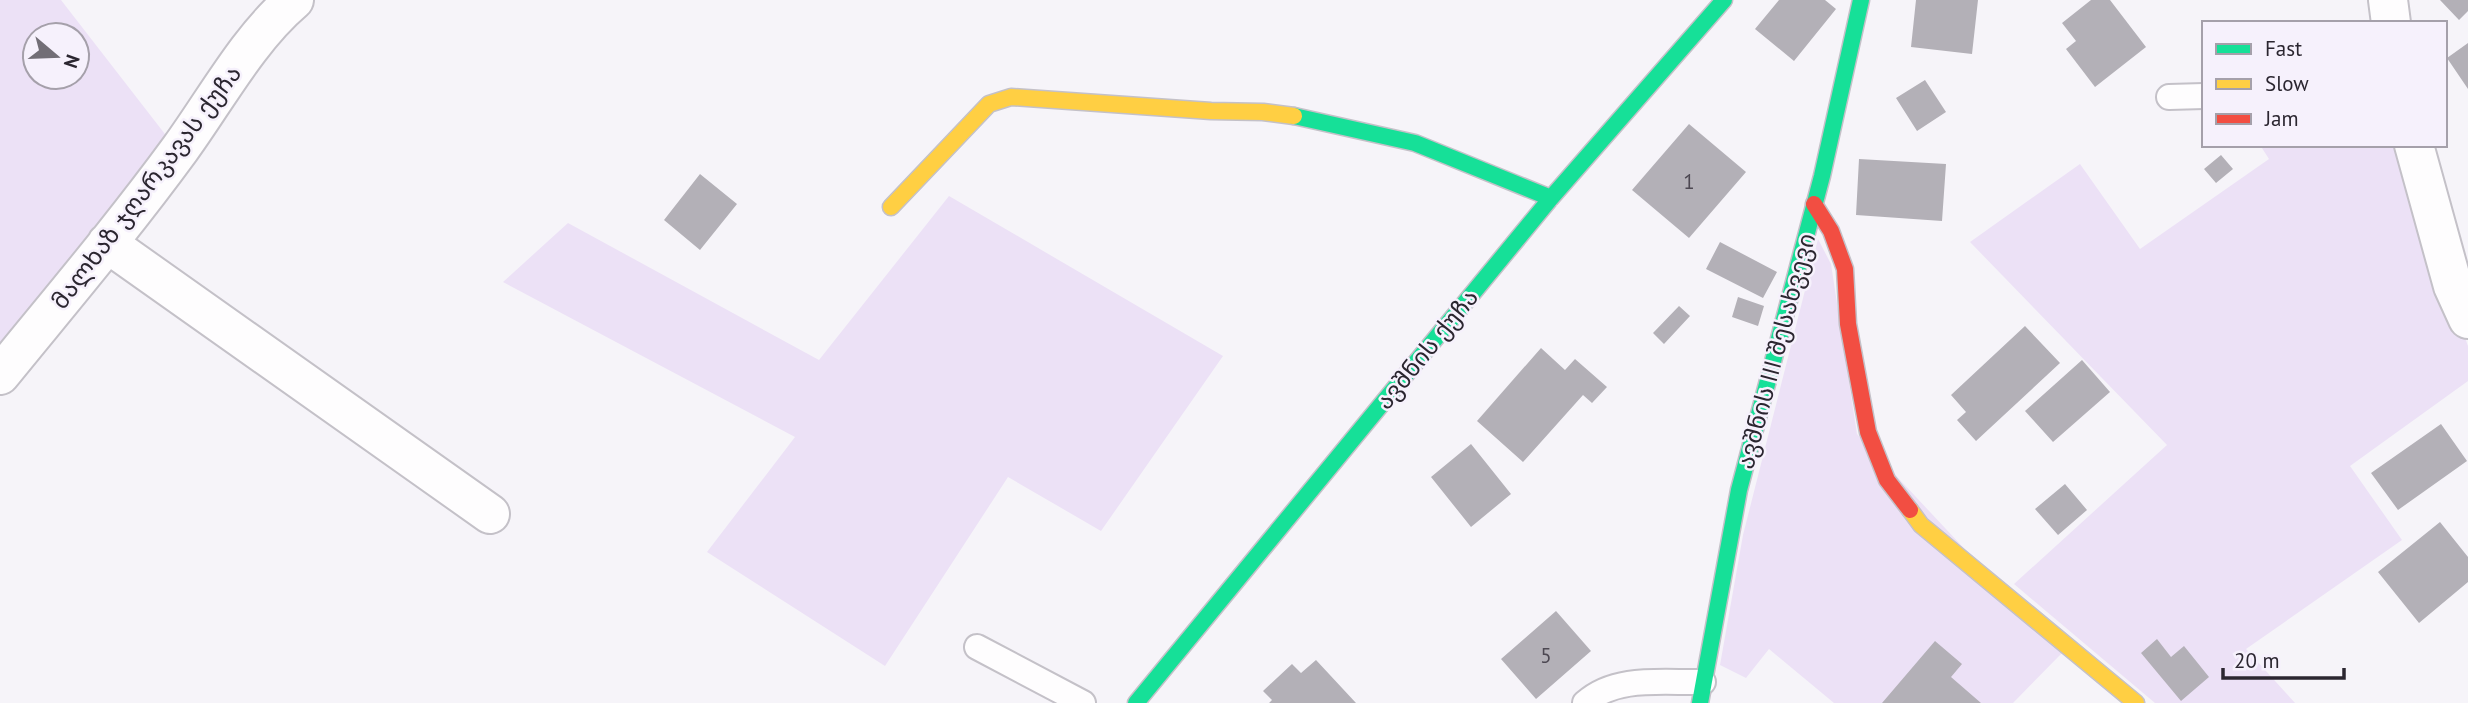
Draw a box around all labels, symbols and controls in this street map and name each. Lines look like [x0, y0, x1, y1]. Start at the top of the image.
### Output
north arrow [21, 21, 91, 91]
legend [2202, 21, 2447, 147]
text: Fast [2265, 35, 2302, 62]
text: N [59, 52, 85, 71]
street label: მალხაზ ჯღარკავას ქუჩა [44, 59, 248, 315]
text: Slow [2265, 70, 2309, 97]
text: Jam [2264, 105, 2299, 132]
house number: 1 [1683, 168, 1695, 195]
street label: ავშნის III შესახვევი [1730, 230, 1822, 472]
street label: ავშნის ქუჩა [1369, 282, 1485, 416]
scale bar [2223, 636, 2344, 680]
house number: 5 [1540, 642, 1552, 669]
text: 20 m [2234, 647, 2280, 674]

